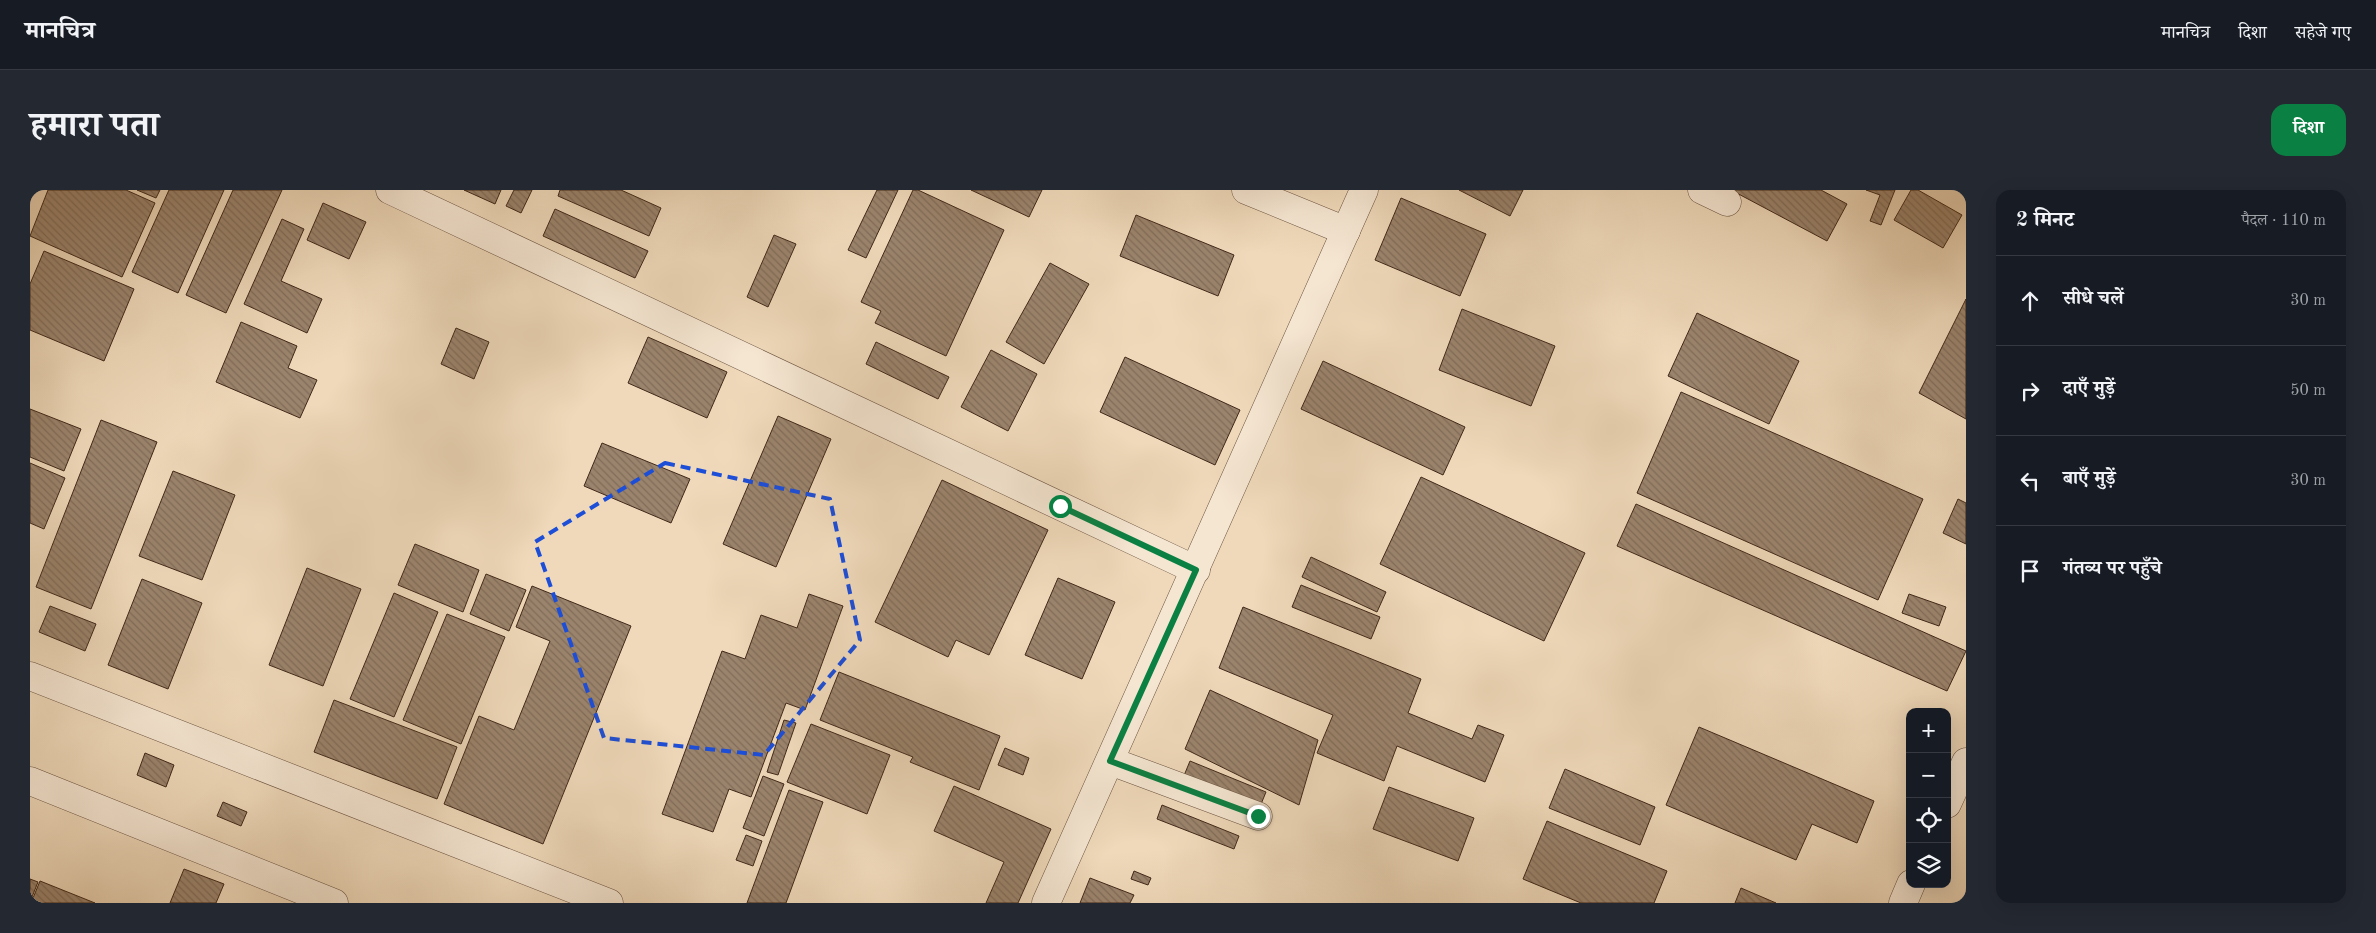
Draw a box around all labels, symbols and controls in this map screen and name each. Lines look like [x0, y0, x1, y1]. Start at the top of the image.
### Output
text: मानचित्र [25, 20, 95, 44]
text: मानचित्र [2161, 24, 2210, 42]
text: दिशा [2238, 24, 2267, 42]
text: सहेजे गए [2295, 24, 2351, 42]
button: दिशा [2271, 104, 2346, 156]
text: हमारा पता [30, 109, 159, 144]
text: 2 मिनट [2016, 210, 2074, 231]
text: पैदल · 110 m [2241, 213, 2326, 229]
icon: ahead [2016, 287, 2044, 315]
text: सीधे चलें [2063, 290, 2123, 309]
text: 30 m [2290, 293, 2326, 309]
icon: right [2016, 377, 2044, 405]
text: दाएँ मुड़ें [2063, 380, 2115, 399]
text: 50 m [2290, 383, 2326, 399]
icon: left [2016, 467, 2044, 495]
text: बाएँ मुड़ें [2063, 470, 2115, 489]
text: 30 m [2290, 473, 2326, 489]
route start [1049, 495, 1072, 518]
icon: arrive [2016, 557, 2044, 585]
text: गंतव्य पर पहुँचे [2063, 560, 2162, 579]
map controls [1906, 708, 1951, 888]
button: + [1906, 708, 1951, 753]
button: − [1906, 753, 1951, 798]
button: locate [1906, 798, 1951, 843]
route end [1247, 805, 1270, 828]
button: layers [1906, 843, 1951, 888]

